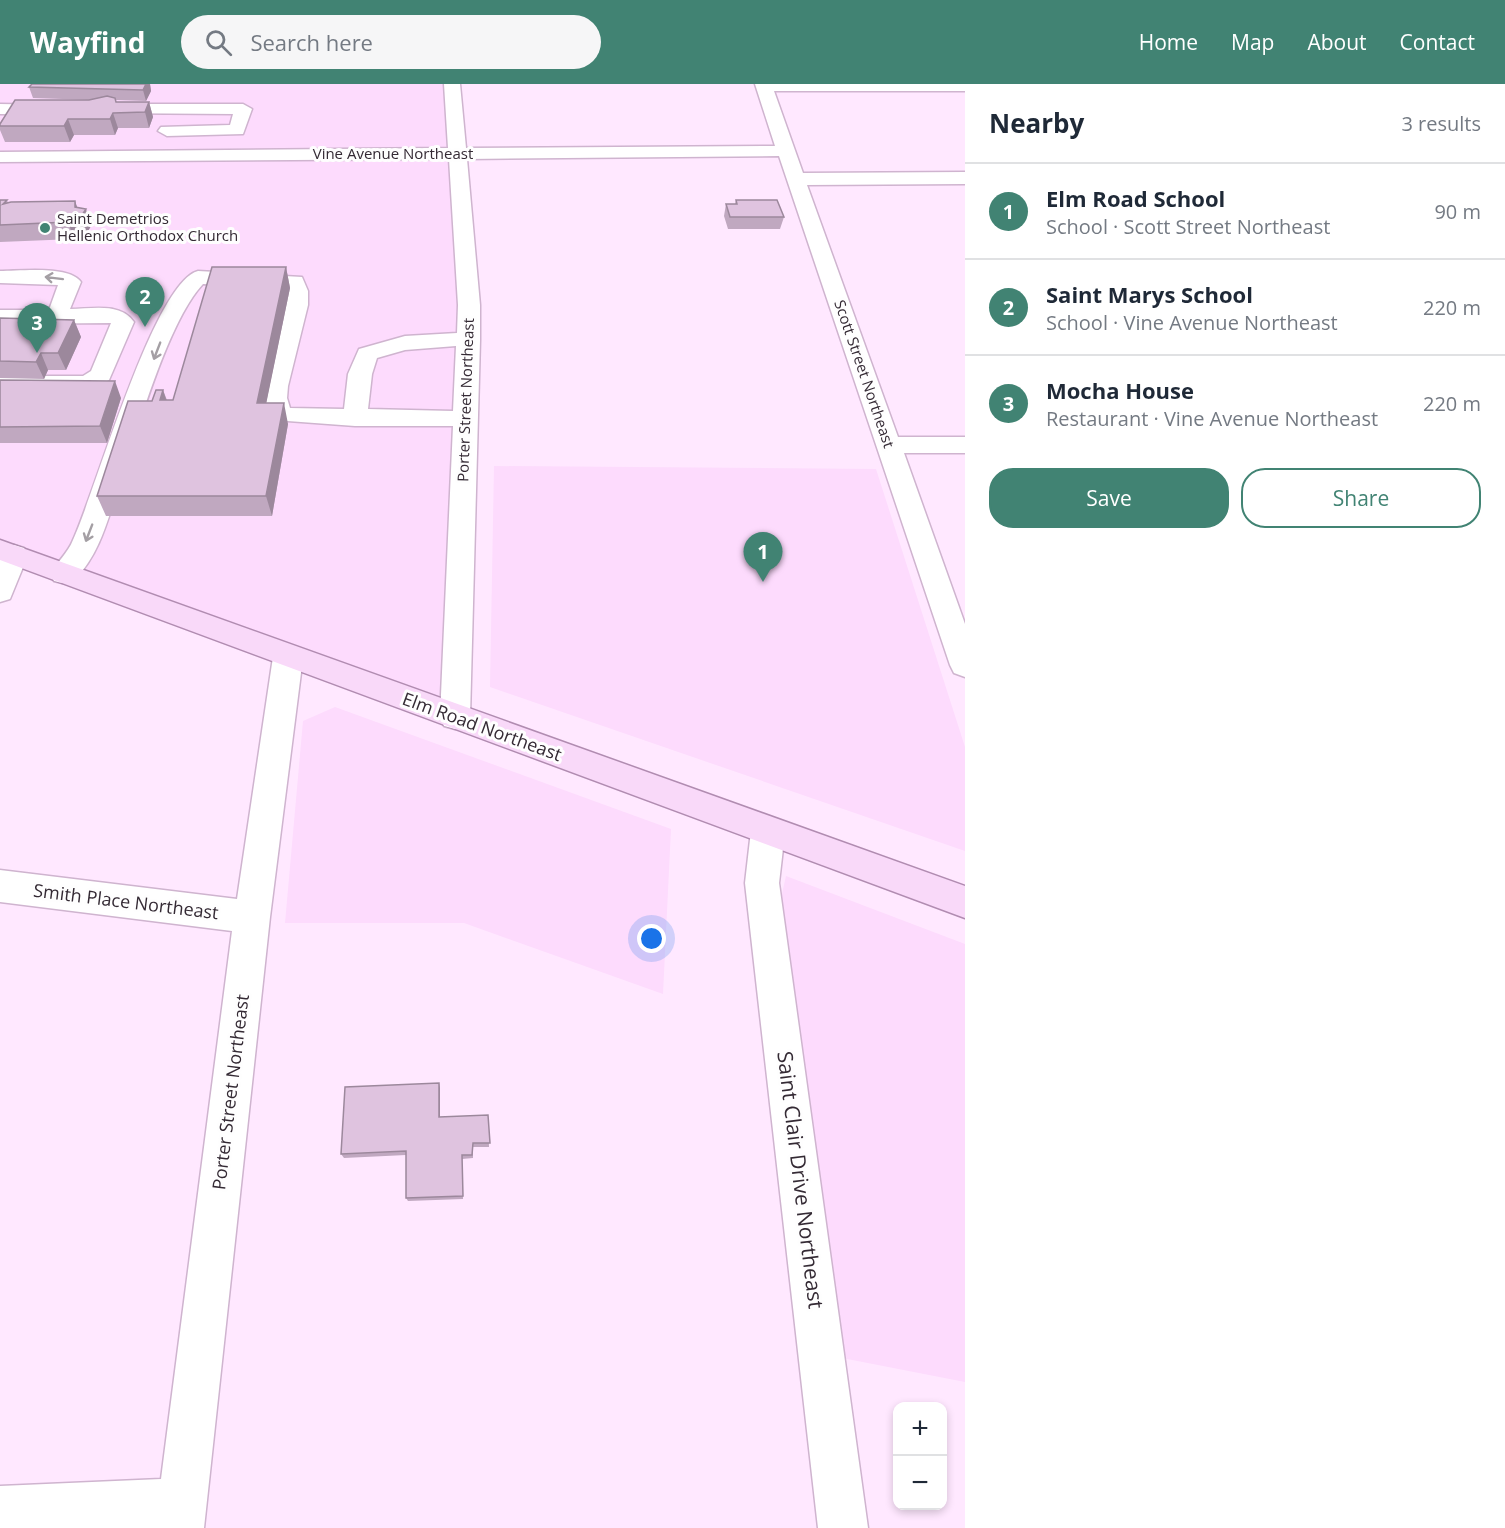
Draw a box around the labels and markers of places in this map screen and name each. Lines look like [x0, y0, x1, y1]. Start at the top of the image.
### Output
place label: Saint Demetrios Hellenic Orthodox Church [57, 208, 238, 245]
marker: Saint Demetrios Hellenic Orthodox Church [38, 221, 52, 235]
pin: 2 [126, 278, 164, 327]
pin: 3 [18, 304, 57, 353]
pin: 1 [744, 532, 783, 582]

